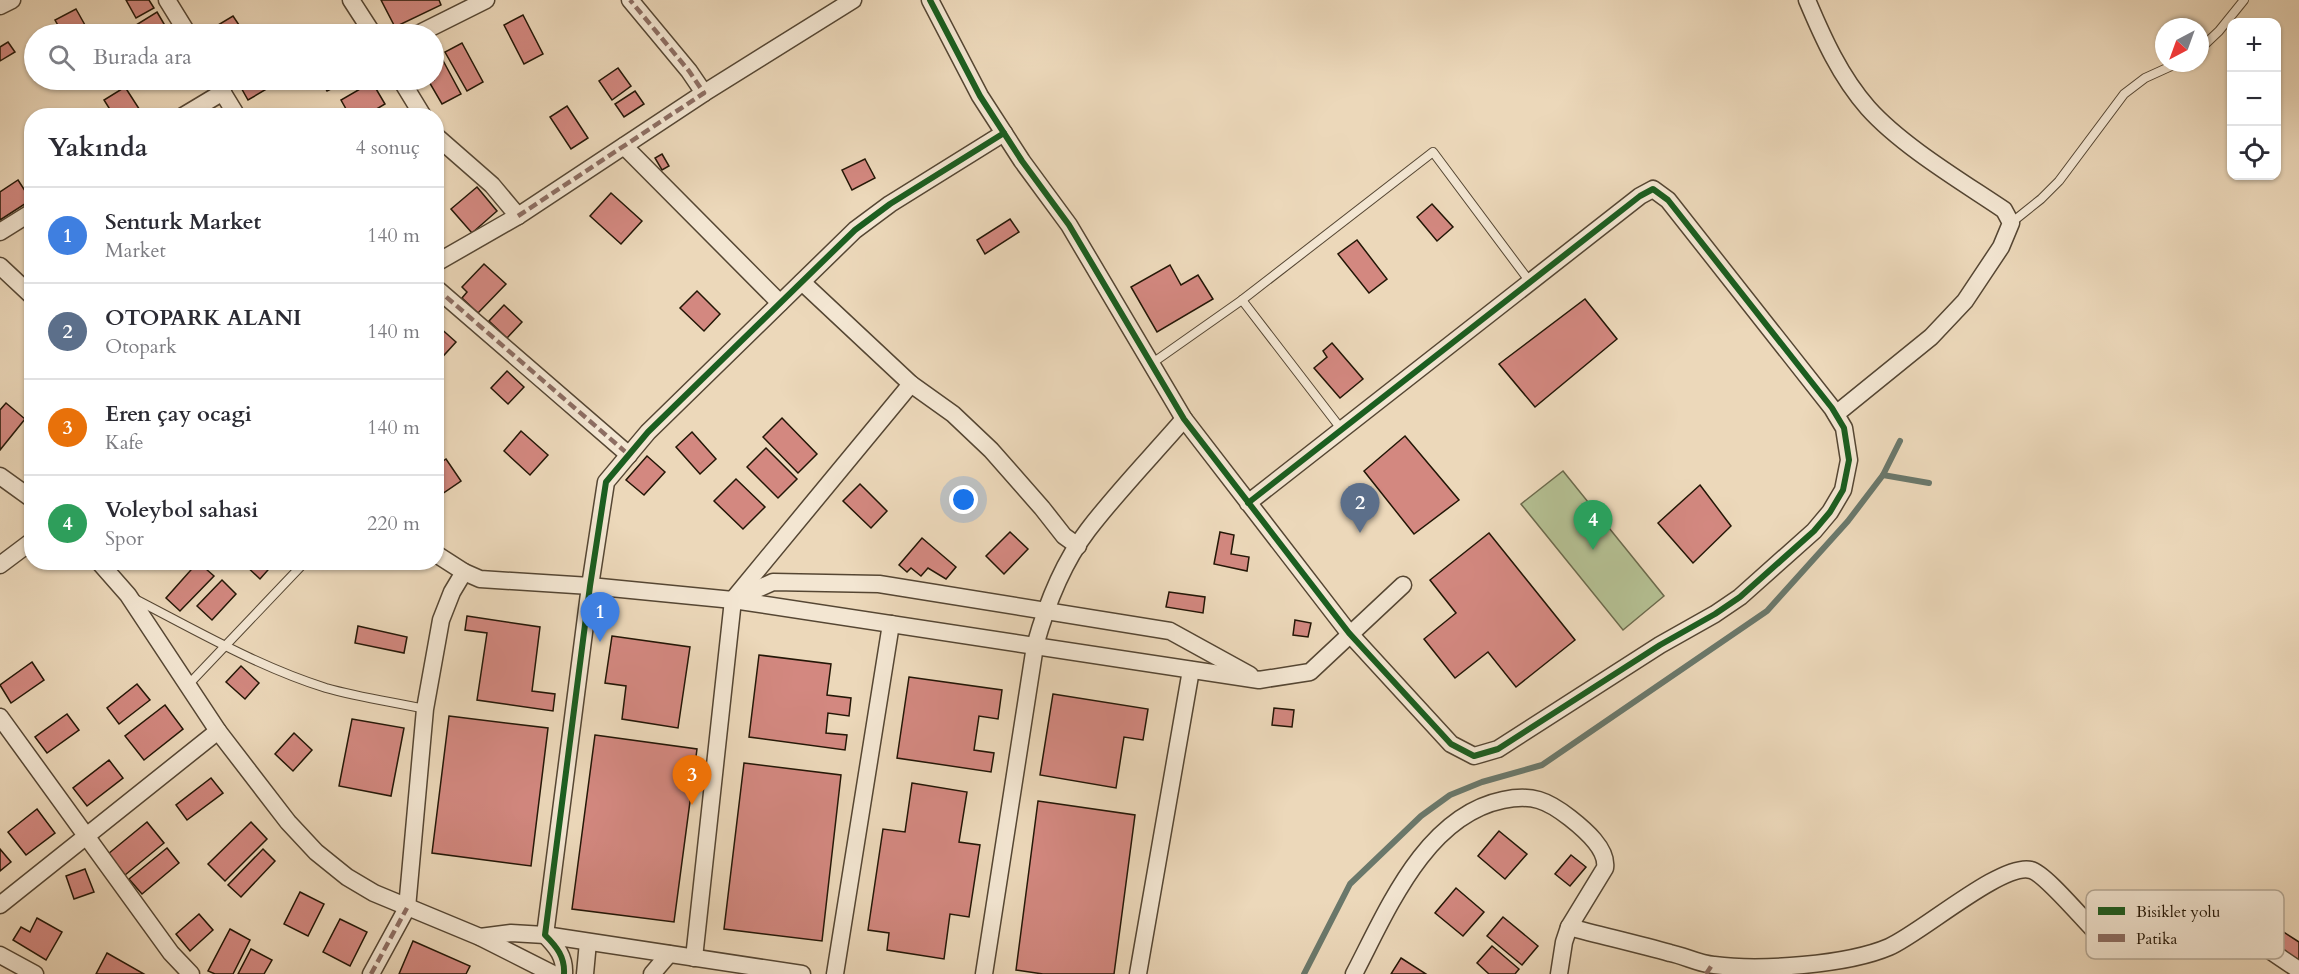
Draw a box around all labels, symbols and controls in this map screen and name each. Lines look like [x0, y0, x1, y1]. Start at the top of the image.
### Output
north arrow [2155, 18, 2209, 72]
map controls [2227, 18, 2281, 180]
button: + [2227, 18, 2281, 72]
search box [24, 24, 444, 90]
icon: search [45, 41, 78, 74]
text: Burada ara [93, 42, 192, 72]
button: − [2227, 72, 2281, 126]
button: locate [2227, 126, 2281, 180]
text: Yakında [48, 130, 148, 165]
text: 4 sonuç [355, 134, 420, 161]
text: Senturk Market [105, 207, 261, 237]
text: 1 [62, 222, 73, 249]
text: 140 m [367, 222, 420, 249]
text: Market [105, 237, 166, 264]
text: OTOPARK ALANI [105, 303, 301, 333]
text: 2 [62, 318, 73, 345]
text: 140 m [367, 318, 420, 345]
text: Otopark [105, 333, 177, 360]
text: Eren çay ocagi [105, 399, 252, 429]
text: 3 [62, 414, 73, 441]
text: 140 m [367, 414, 420, 441]
text: Kafe [105, 429, 144, 456]
pin: 2 [1340, 484, 1380, 533]
your location [949, 485, 978, 514]
text: Voleybol sahasi [105, 495, 258, 525]
pin: 4 [1574, 500, 1612, 550]
text: 4 [62, 510, 73, 537]
text: 220 m [367, 510, 420, 537]
text: Spor [105, 525, 144, 552]
pin: 1 [580, 592, 620, 642]
pin: 3 [672, 756, 712, 805]
legend [2086, 890, 2284, 959]
text: Bisiklet yolu [2136, 901, 2221, 923]
text: Patika [2136, 928, 2177, 950]

